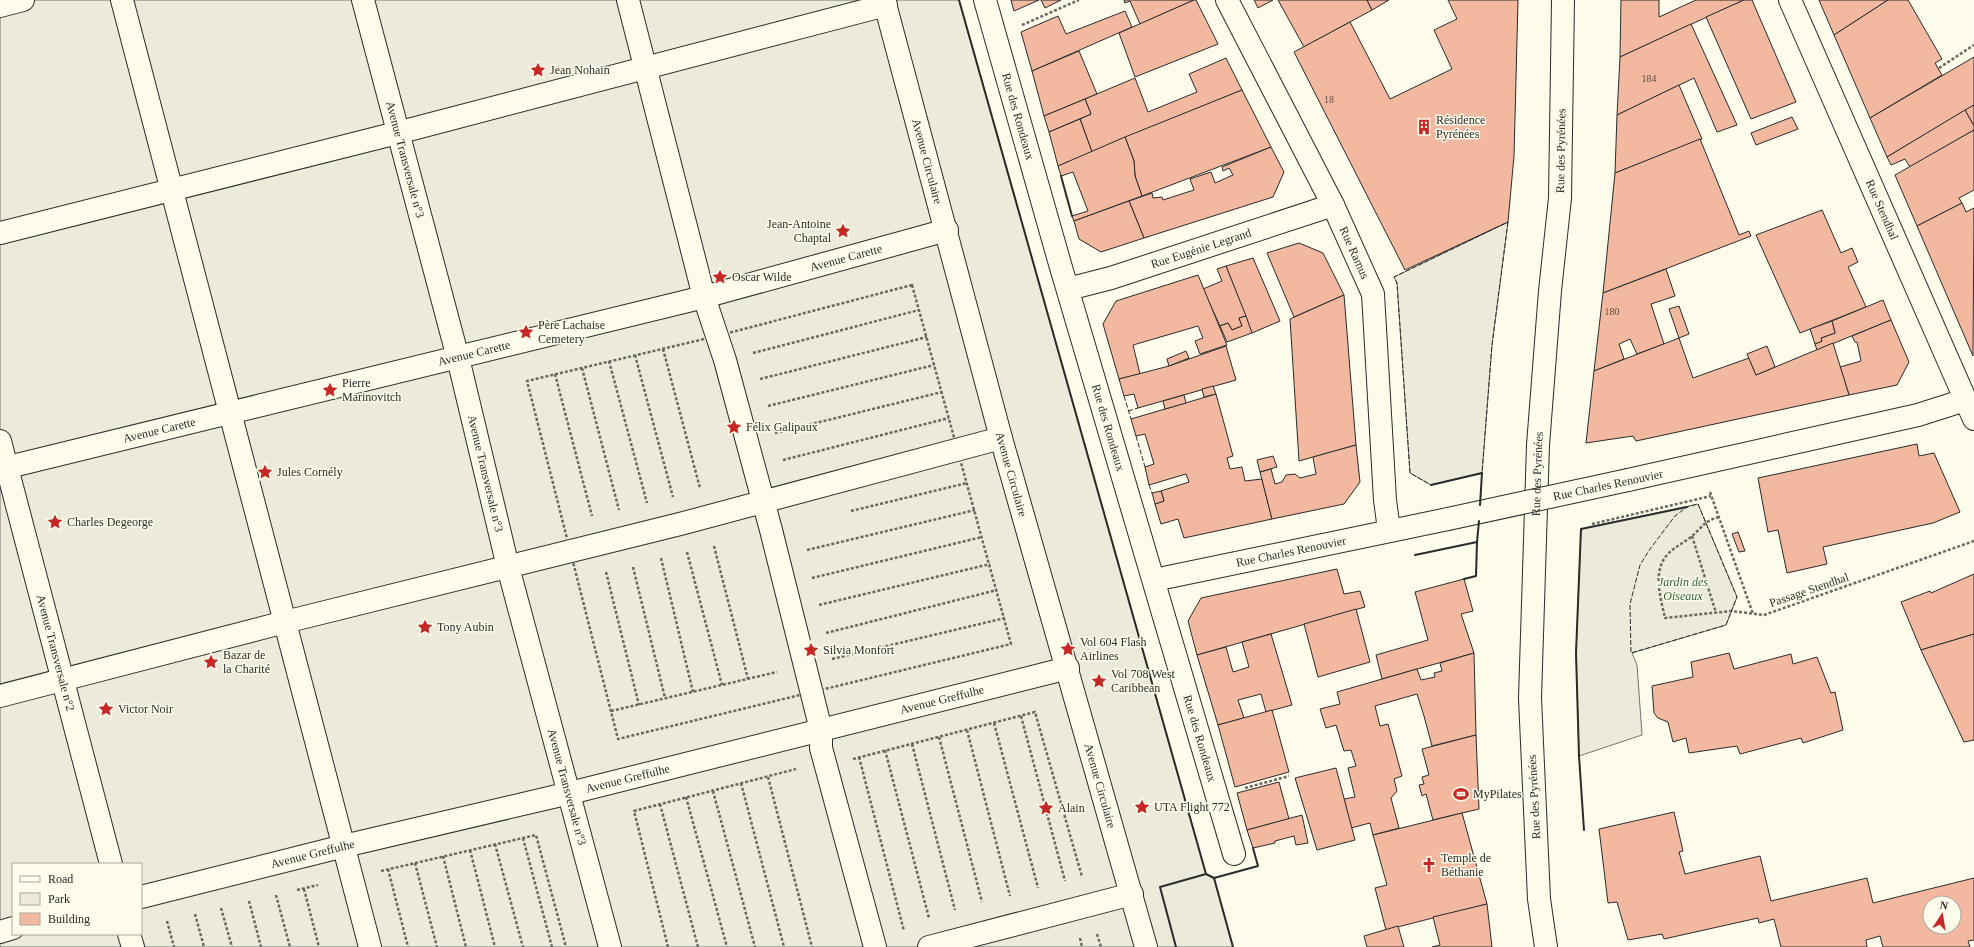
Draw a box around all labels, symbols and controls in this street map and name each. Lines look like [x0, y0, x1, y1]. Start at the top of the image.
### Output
place icon: Jean Nohain [529, 61, 547, 79]
place label: Jean Nohain [550, 63, 610, 77]
street label: Rue des Rondeaux [999, 71, 1037, 162]
house number: 184 [1642, 73, 1657, 84]
house number: 18 [1324, 94, 1334, 105]
street label: Avenue Transversale n°3 [383, 100, 427, 219]
street label: Rue des Pyrénées [1553, 108, 1568, 193]
place label: Résidence Pyrénées [1436, 113, 1485, 141]
street label: Avenue Circulaire [909, 117, 945, 205]
building icon: Résidence Pyrénées [1415, 118, 1433, 136]
street label: Rue Stendhal [1863, 177, 1902, 243]
place label: Jean-Antoine Chaptal [767, 217, 832, 245]
place icon: Jean-Antoine Chaptal [834, 222, 852, 240]
street label: Rue Ramus [1337, 224, 1372, 281]
street label: Rue Eugénie Legrand [1149, 225, 1253, 271]
street label: Avenue Carette [808, 241, 884, 274]
place icon: Oscar Wilde [711, 268, 729, 286]
place label: Oscar Wilde [732, 270, 792, 284]
house number: 180 [1605, 306, 1620, 317]
place label: Père Lachaise Cemetery [538, 318, 605, 346]
place icon: Père Lachaise Cemetery [517, 323, 535, 341]
street label: Avenue Carette [436, 338, 512, 369]
place label: Pierre Marinovitch [342, 376, 401, 404]
place icon: Pierre Marinovitch [321, 381, 339, 399]
street label: Rue des Rondeaux [1089, 382, 1128, 473]
street label: Avenue Transversale n°3 [465, 413, 506, 533]
street label: Avenue Carette [122, 414, 197, 446]
place icon: Félix Galipaux [725, 418, 743, 436]
place label: Félix Galipaux [746, 420, 818, 434]
street label: Avenue Circulaire [993, 430, 1030, 518]
street label: Rue des Pyrénées [1529, 431, 1546, 516]
place icon: Jules Cornély [256, 463, 274, 481]
place label: Jules Cornély [277, 465, 343, 479]
street label: Rue Charles Renouvier [1552, 467, 1664, 503]
place icon: Charles Degeorge [46, 513, 64, 531]
place label: Charles Degeorge [67, 515, 153, 529]
street label: Rue Charles Renouvier [1235, 533, 1347, 570]
street label: Passage Stendhal [1767, 570, 1851, 610]
park label: Jardin des Oiseaux [1658, 575, 1708, 603]
street label: Avenue Transversale n°2 [34, 593, 78, 713]
place icon: Tony Aubin [416, 618, 434, 636]
place label: Tony Aubin [437, 620, 494, 634]
place label: Vol 604 Flash Airlines [1080, 635, 1146, 663]
place icon: Vol 604 Flash Airlines [1059, 640, 1077, 658]
place icon: Silvia Monfort [802, 641, 820, 659]
place label: Silvia Monfort [823, 643, 895, 657]
place label: Bazar de la Charité [223, 648, 270, 676]
place icon: Bazar de la Charité [202, 653, 220, 671]
place label: Vol 708 West Caribbean [1111, 667, 1176, 695]
place icon: Vol 708 West Caribbean [1090, 672, 1108, 690]
street label: Avenue Greffulhe [899, 682, 985, 717]
street label: Rue des Rondeaux [1180, 693, 1219, 784]
place icon: Victor Noir [97, 700, 115, 718]
place label: Victor Noir [118, 702, 173, 716]
street label: Avenue Transversale n°3 [545, 727, 589, 847]
street label: Avenue Circulaire [1081, 742, 1119, 830]
street label: Rue des Pyrénées [1525, 754, 1543, 840]
street label: Avenue Greffulhe [584, 761, 671, 796]
sports icon: MyPilates [1452, 785, 1470, 803]
place label: MyPilates [1473, 787, 1522, 801]
place icon: UTA Flight 772 [1133, 798, 1151, 816]
place icon: Alain [1037, 799, 1055, 817]
place label: UTA Flight 772 [1154, 800, 1230, 814]
place label: Alain [1058, 801, 1085, 815]
street label: Avenue Greffulhe [269, 837, 356, 871]
place label: Temple de Béthanie [1441, 851, 1491, 879]
church icon: Temple de Béthanie [1420, 856, 1438, 874]
legend [12, 863, 142, 935]
text: Road [48, 872, 73, 886]
text: Park [48, 892, 70, 906]
north arrow [1922, 895, 1962, 935]
text: N [1939, 899, 1949, 912]
text: Building [48, 912, 90, 926]

